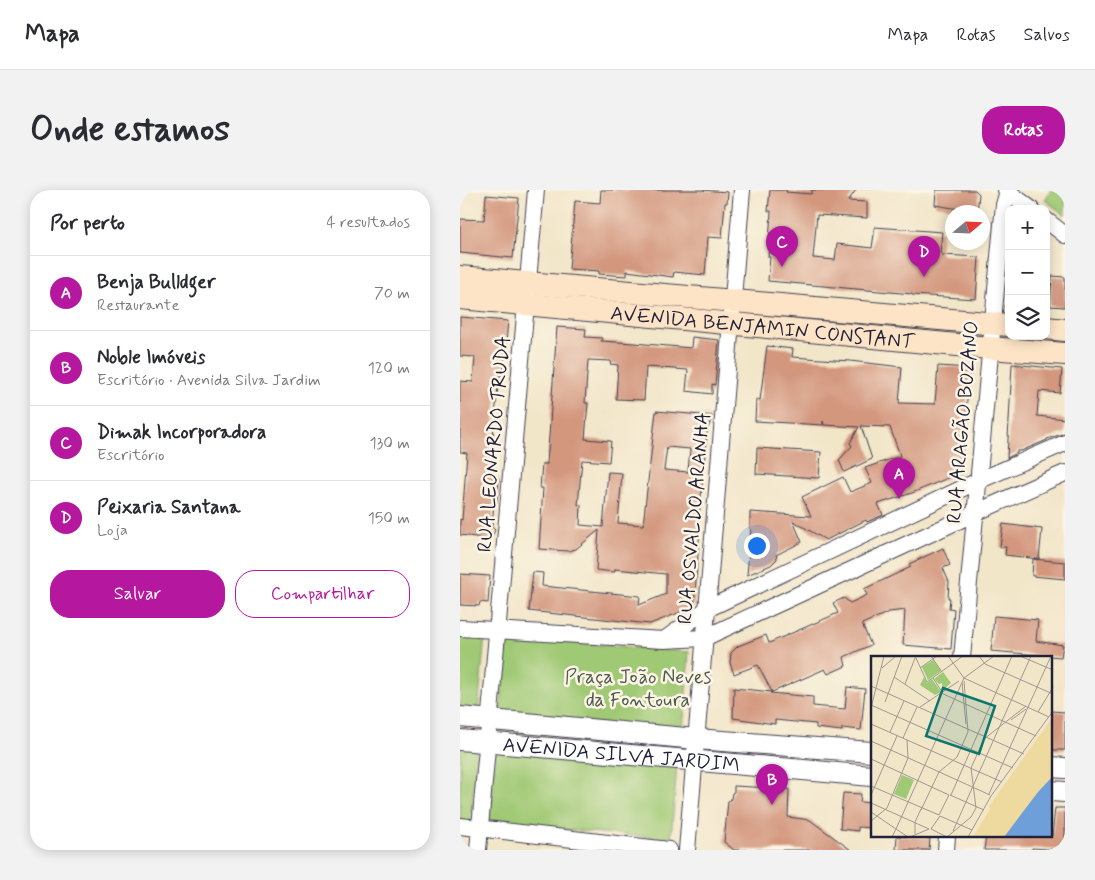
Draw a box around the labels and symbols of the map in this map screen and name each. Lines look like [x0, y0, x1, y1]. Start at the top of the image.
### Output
north arrow [945, 205, 990, 250]
pin: C [766, 226, 798, 267]
pin: D [908, 236, 940, 277]
street label: AVENIDA BENJAMIN CONSTANT [609, 300, 917, 356]
street label: RUA ARAGÃO BOZANO [941, 320, 986, 525]
street label: RUA LEONARDO TRUDA [472, 335, 517, 554]
street label: RUA OSVALDO ARANHA [672, 411, 717, 625]
pin: A [883, 458, 915, 499]
your location [744, 533, 770, 559]
inset map [871, 656, 1052, 838]
park label: Praça João Neves da Fontoura [565, 664, 711, 714]
street label: AVENIDA SILVA JARDIM [502, 732, 741, 779]
pin: B [756, 764, 788, 805]

